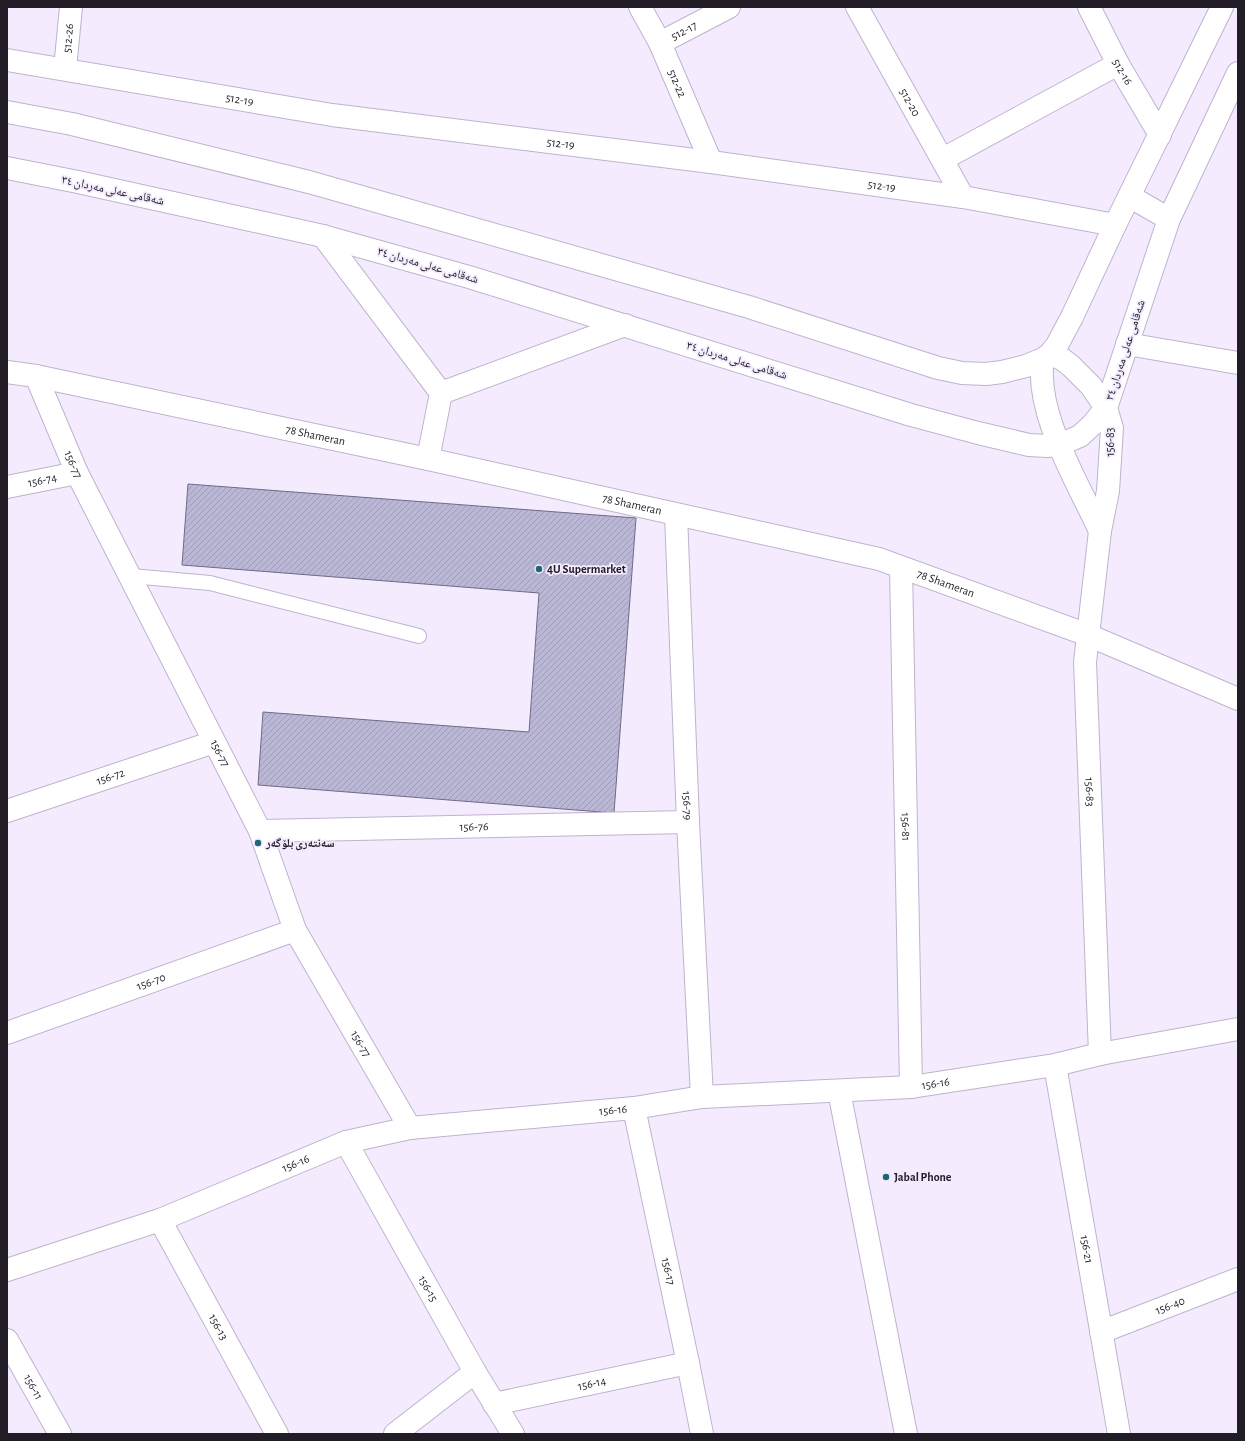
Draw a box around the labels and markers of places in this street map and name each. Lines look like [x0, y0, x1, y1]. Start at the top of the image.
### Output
place label: 4U Supermarket [547, 563, 626, 575]
marker: 4U Supermarket [534, 564, 544, 574]
place label: سەنتەری بلۆگەر [265, 837, 335, 851]
marker: سەنتەری بلۆگەر [253, 838, 263, 848]
place label: Jabal Phone [894, 1171, 952, 1183]
marker: Jabal Phone [881, 1172, 891, 1182]

